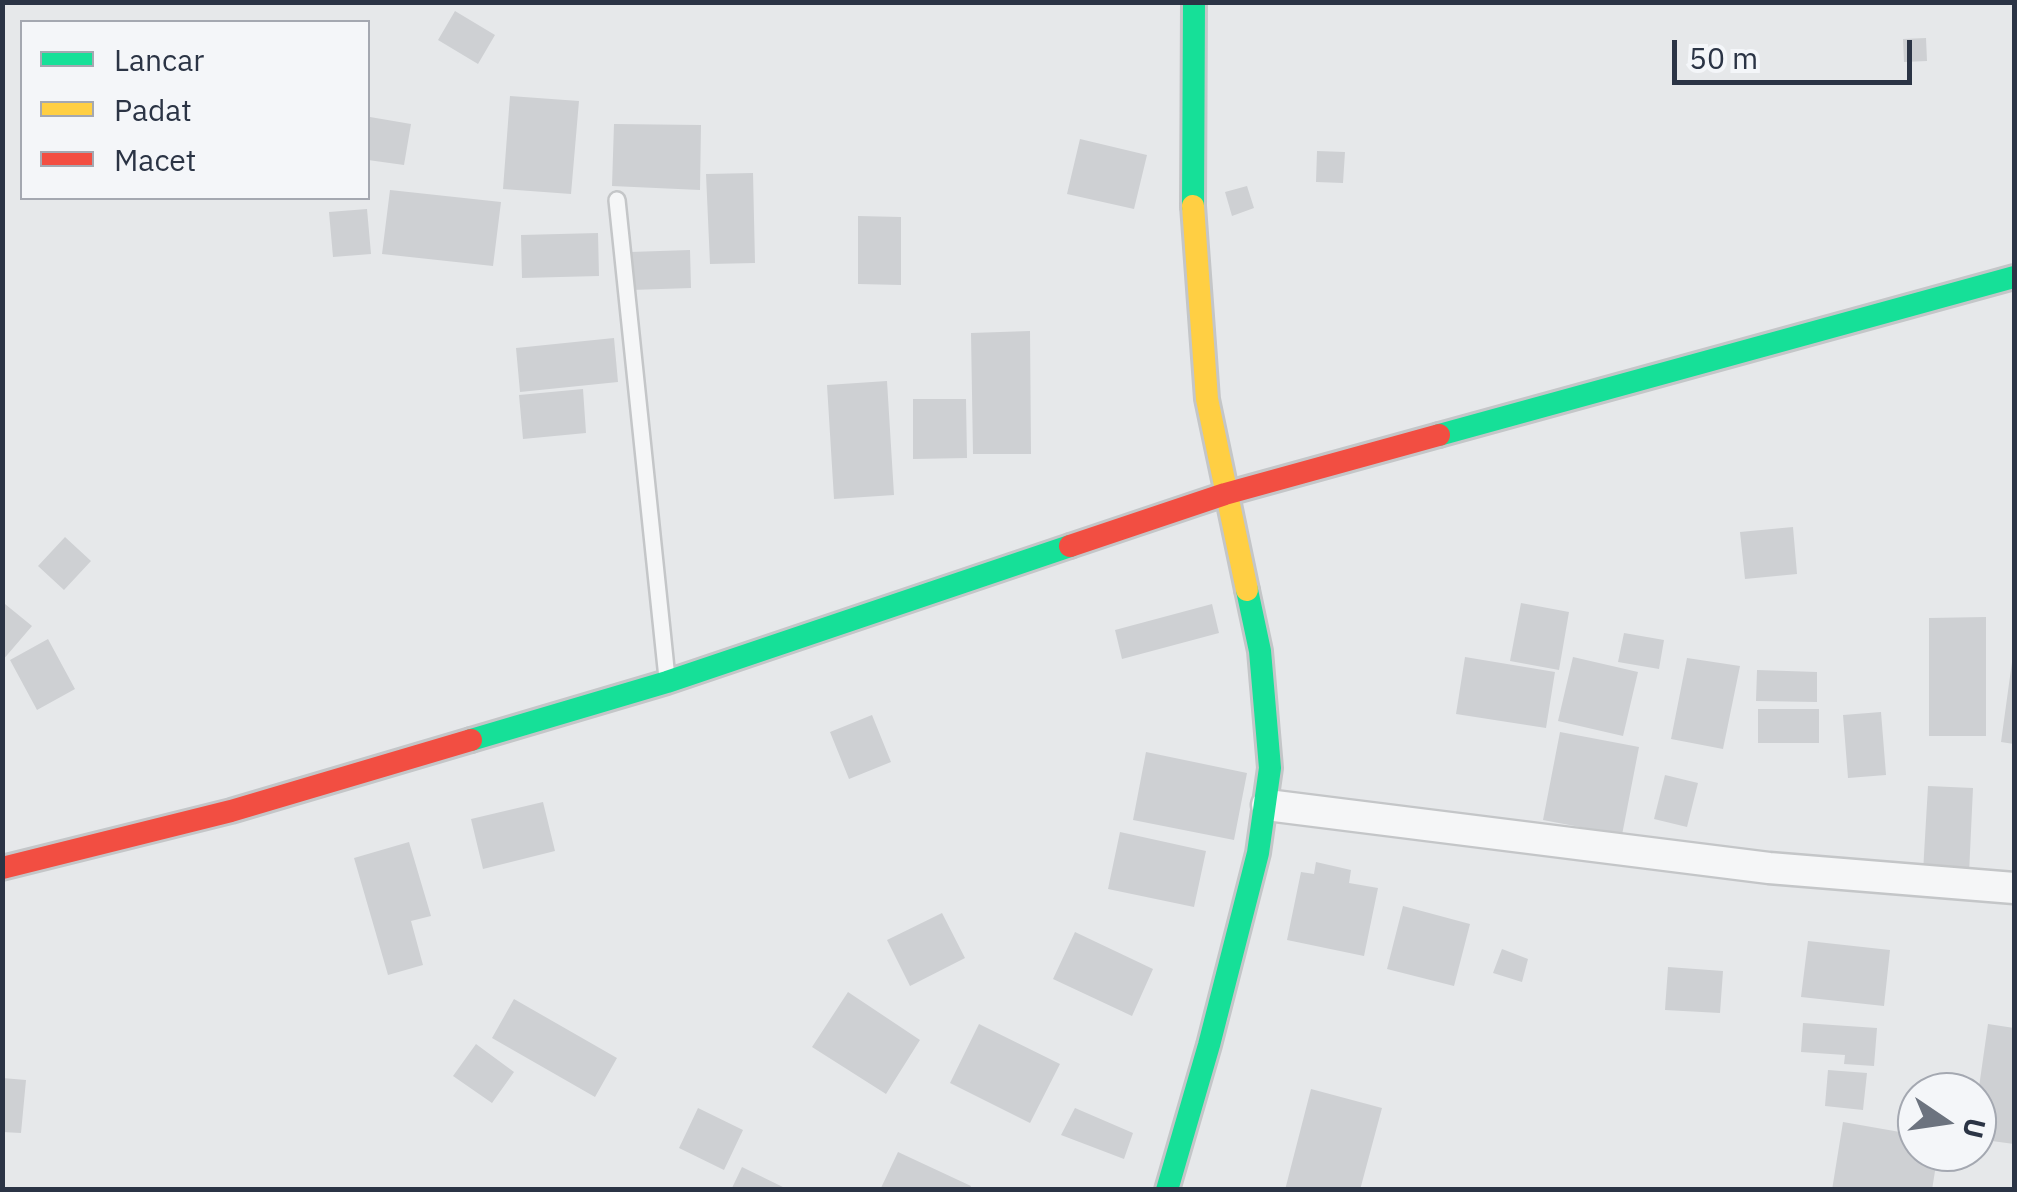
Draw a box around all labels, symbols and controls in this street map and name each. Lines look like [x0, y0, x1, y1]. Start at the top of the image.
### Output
legend [20, 20, 370, 200]
scale bar [1677, 20, 1917, 82]
text: 50 m [1689, 38, 1758, 77]
text: Lancar [114, 40, 204, 79]
text: Padat [114, 90, 192, 129]
text: Macet [114, 140, 196, 179]
north arrow [1897, 1072, 1997, 1172]
text: U [1955, 1115, 1995, 1142]

